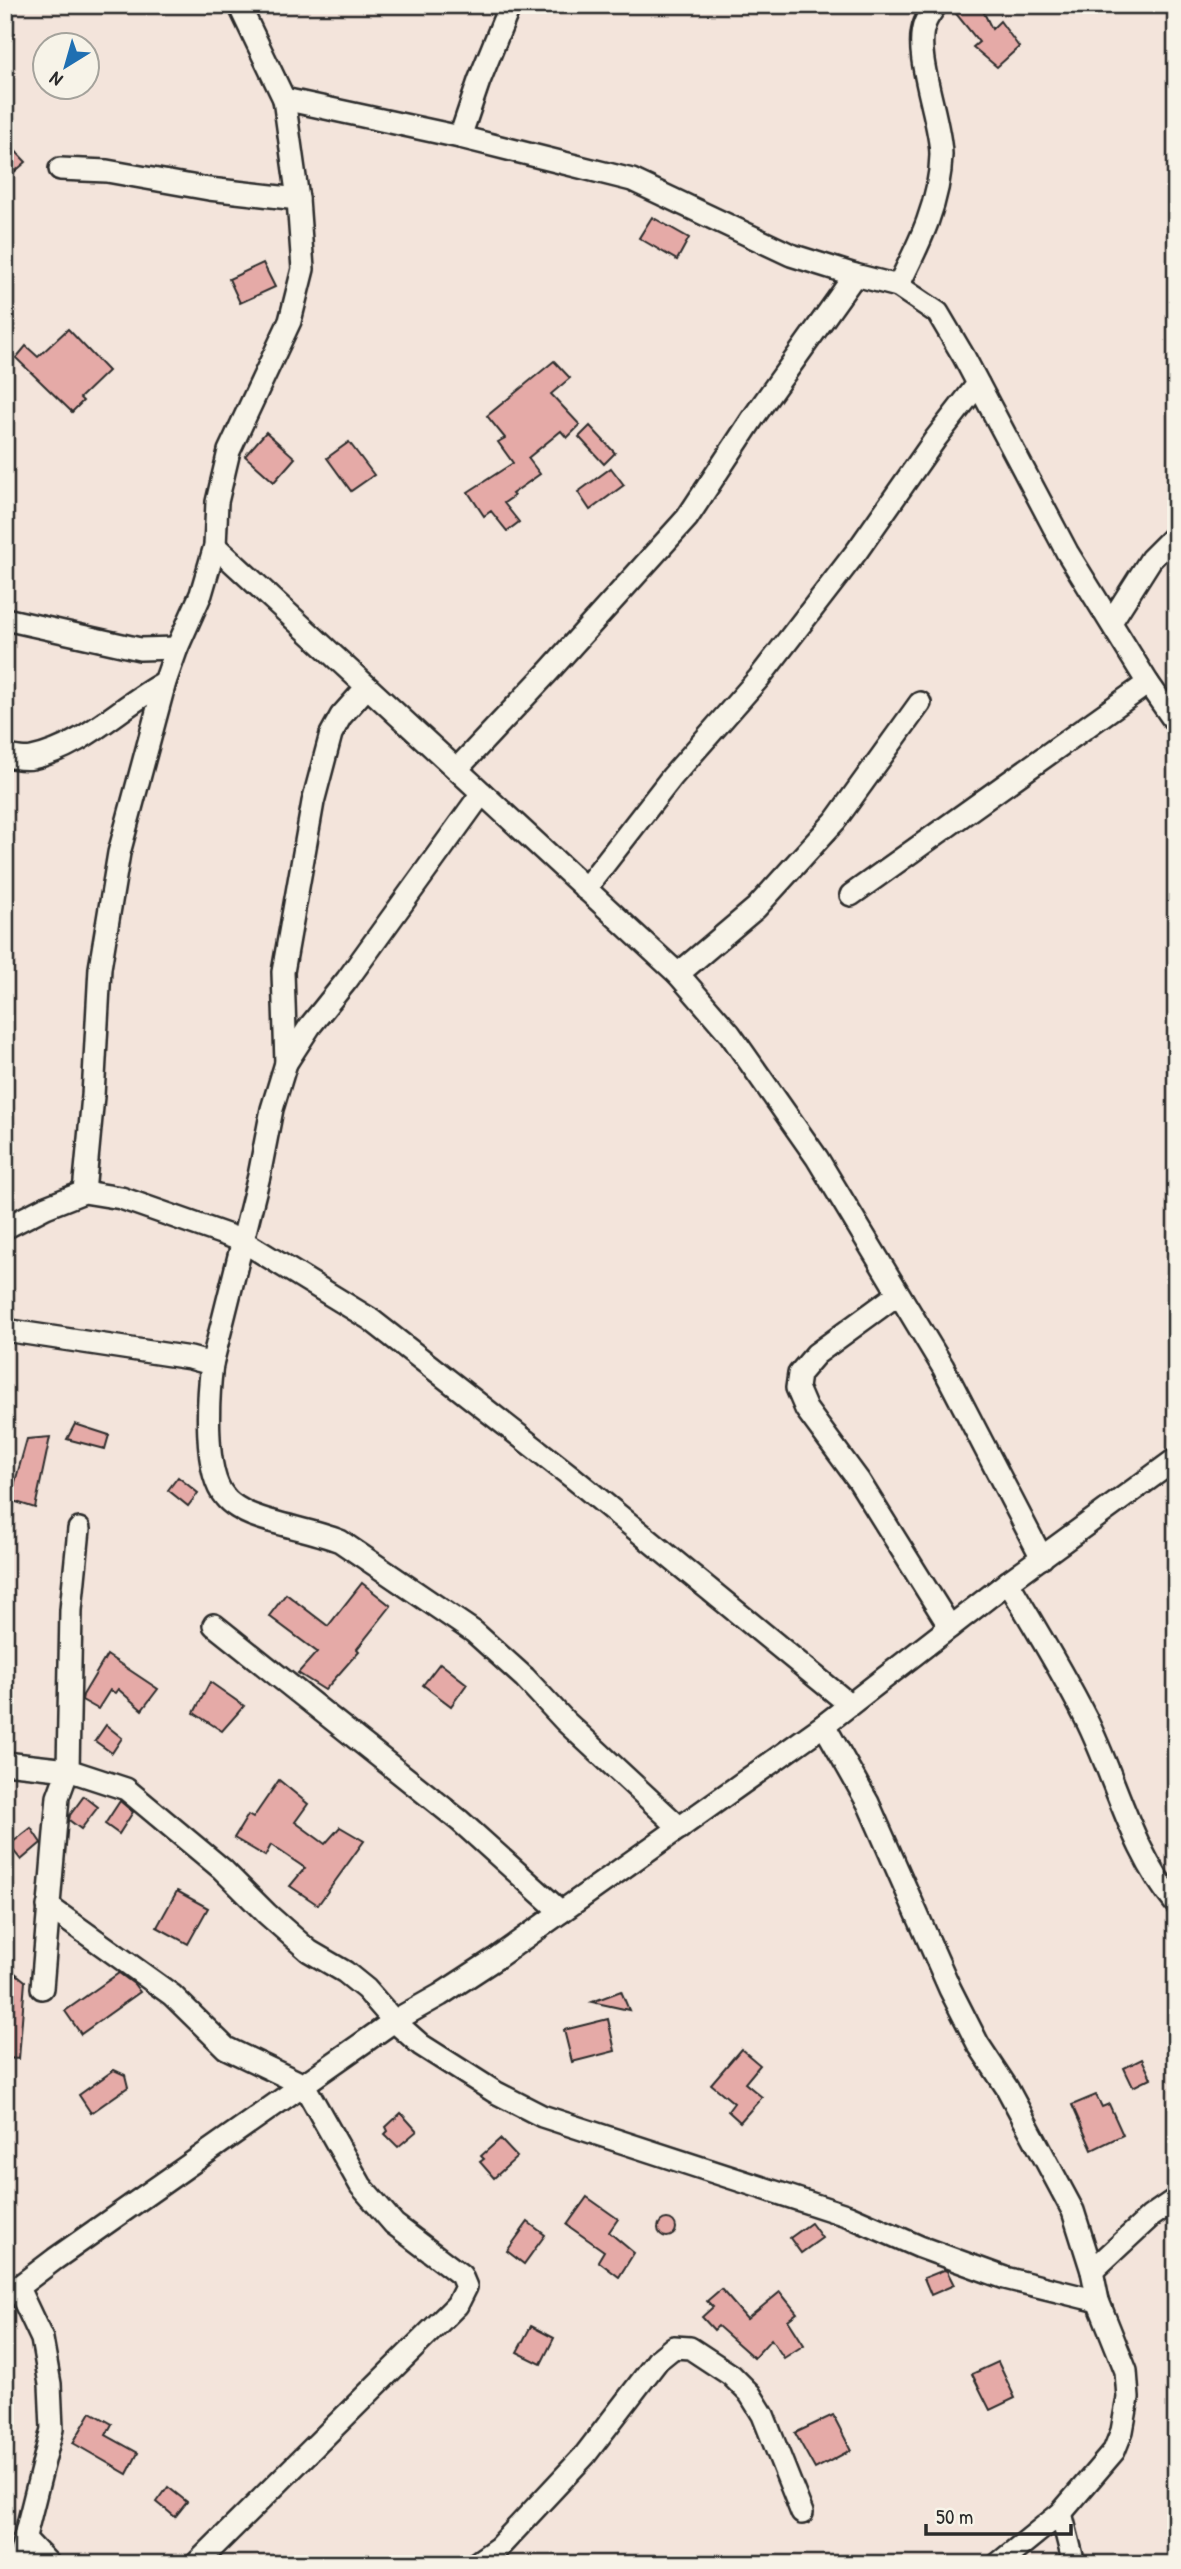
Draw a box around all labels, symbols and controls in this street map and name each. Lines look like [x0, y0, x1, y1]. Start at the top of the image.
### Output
north arrow [32, 32, 102, 102]
text: N [44, 66, 68, 93]
scale bar [926, 2492, 1071, 2536]
text: 50 m [936, 2502, 973, 2531]

